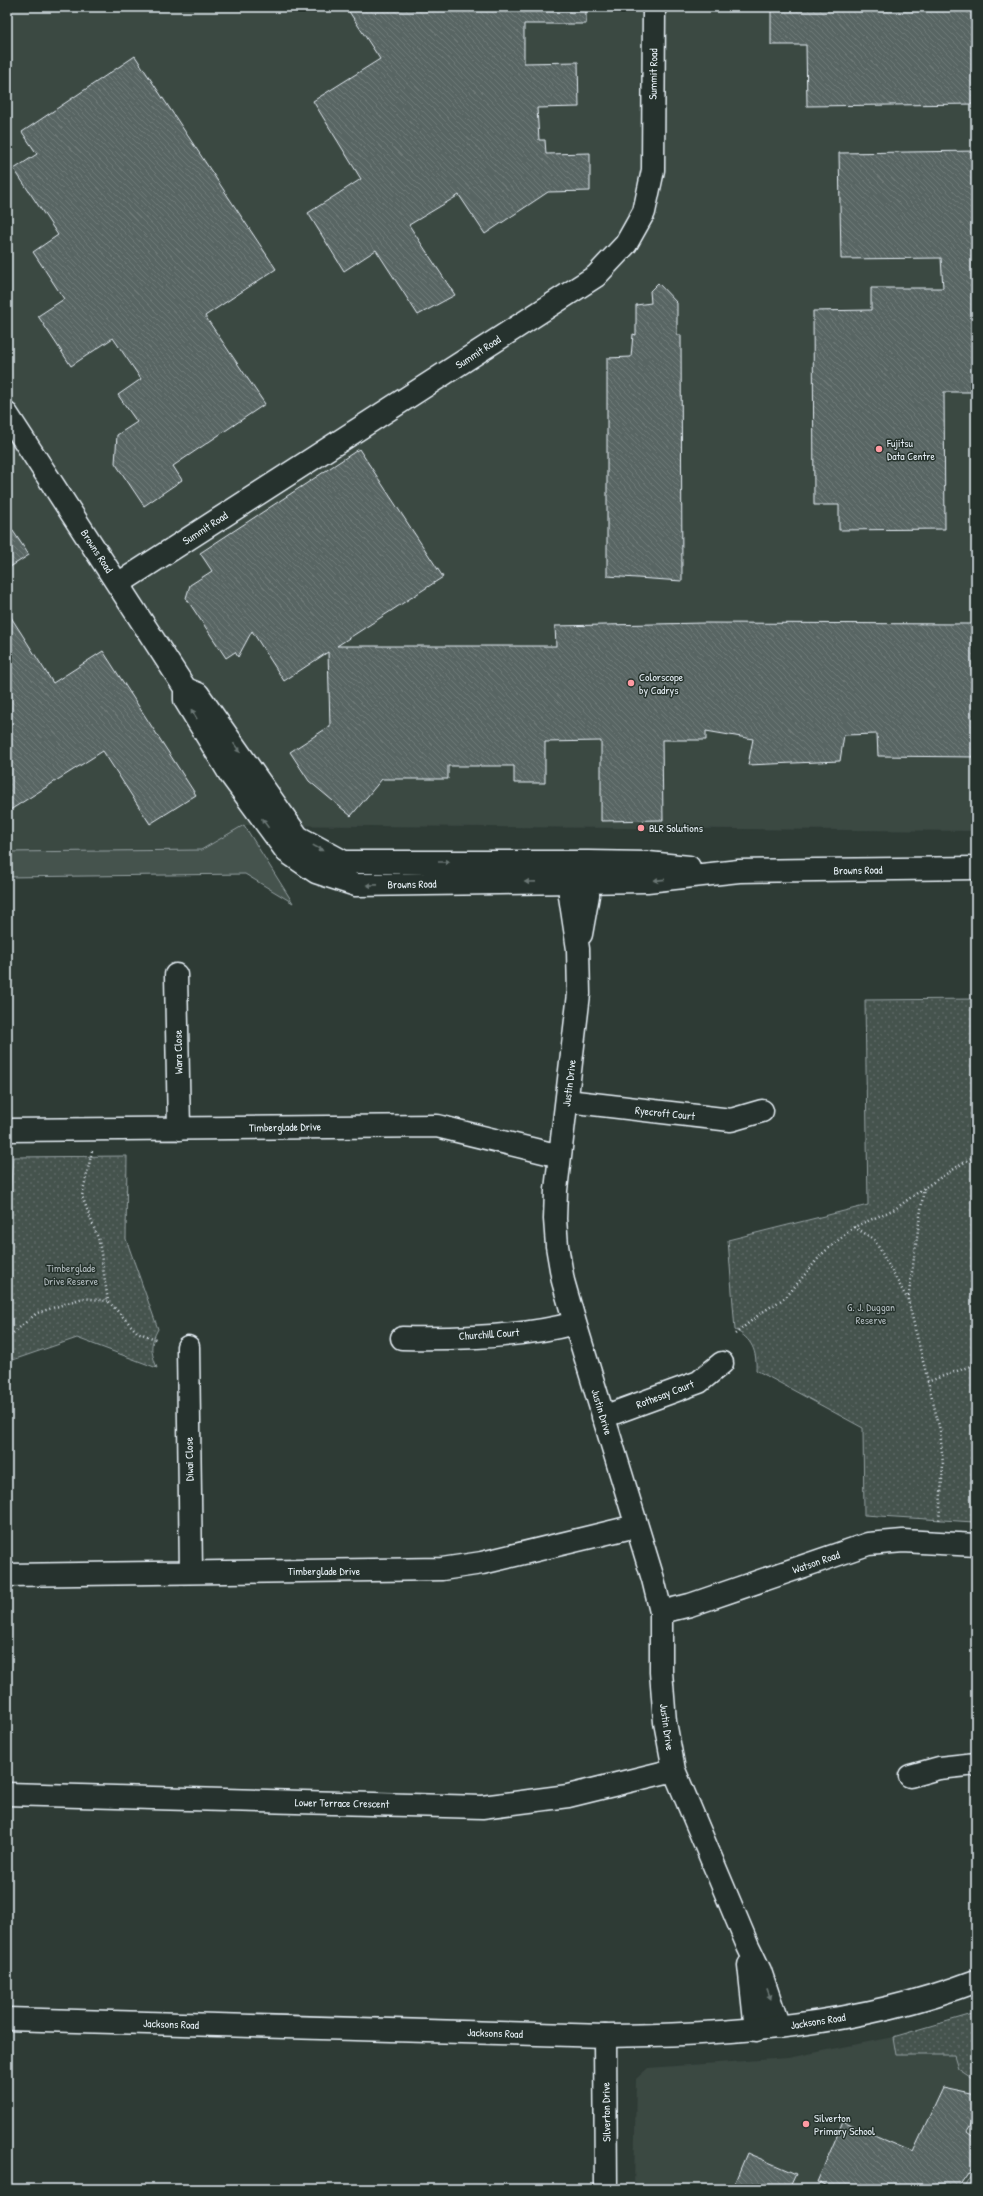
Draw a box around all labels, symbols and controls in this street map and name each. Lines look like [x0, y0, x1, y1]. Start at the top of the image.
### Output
street label: Summit Road [646, 48, 660, 100]
street label: Summit Road [453, 332, 504, 372]
place label: Fujitsu Data Centre [886, 436, 936, 463]
marker: Fujitsu Data Centre [874, 444, 884, 454]
street label: Summit Road [180, 508, 231, 548]
street label: Browns Road [78, 527, 117, 576]
place label: Colorscope by Cadrys [639, 670, 684, 697]
marker: Colorscope by Cadrys [626, 678, 636, 688]
one-way arrow [190, 708, 197, 720]
one-way arrow [233, 743, 241, 754]
one-way arrow [261, 817, 269, 828]
place label: BLR Solutions [649, 821, 703, 835]
marker: BLR Solutions [636, 823, 646, 833]
one-way arrow [312, 844, 323, 851]
one-way arrow [438, 859, 451, 865]
street label: Browns Road [833, 863, 883, 877]
one-way arrow [653, 876, 665, 883]
street label: Browns Road [387, 877, 437, 891]
one-way arrow [523, 879, 536, 885]
one-way arrow [365, 882, 378, 888]
street label: Wara Close [171, 1029, 185, 1074]
street label: Justin Drive [559, 1058, 579, 1107]
street label: Ryecroft Court [634, 1103, 696, 1123]
street label: Timberglade Drive [249, 1119, 322, 1135]
park label: Timberglade Drive Reserve [44, 1261, 99, 1288]
park label: G. J. Duggan Reserve [847, 1300, 895, 1327]
street label: Churchill Court [458, 1325, 520, 1343]
street label: Rothesay Court [634, 1376, 696, 1411]
street label: Justin Drive [588, 1387, 616, 1437]
street label: Diwai Close [182, 1436, 196, 1481]
street label: Watson Road [791, 1547, 842, 1577]
street label: Timberglade Drive [288, 1564, 361, 1578]
street label: Justin Drive [657, 1703, 677, 1752]
street label: Lower Terrace Crescent [295, 1795, 390, 1811]
one-way arrow [766, 1989, 772, 2001]
street label: Jacksons Road [789, 2010, 847, 2032]
street label: Jacksons Road [143, 2016, 200, 2032]
street label: Jacksons Road [467, 2025, 524, 2041]
street label: Silverton Drive [598, 2081, 614, 2142]
place label: Silverton Primary School [814, 2111, 875, 2138]
marker: Silverton Primary School [801, 2119, 811, 2129]

